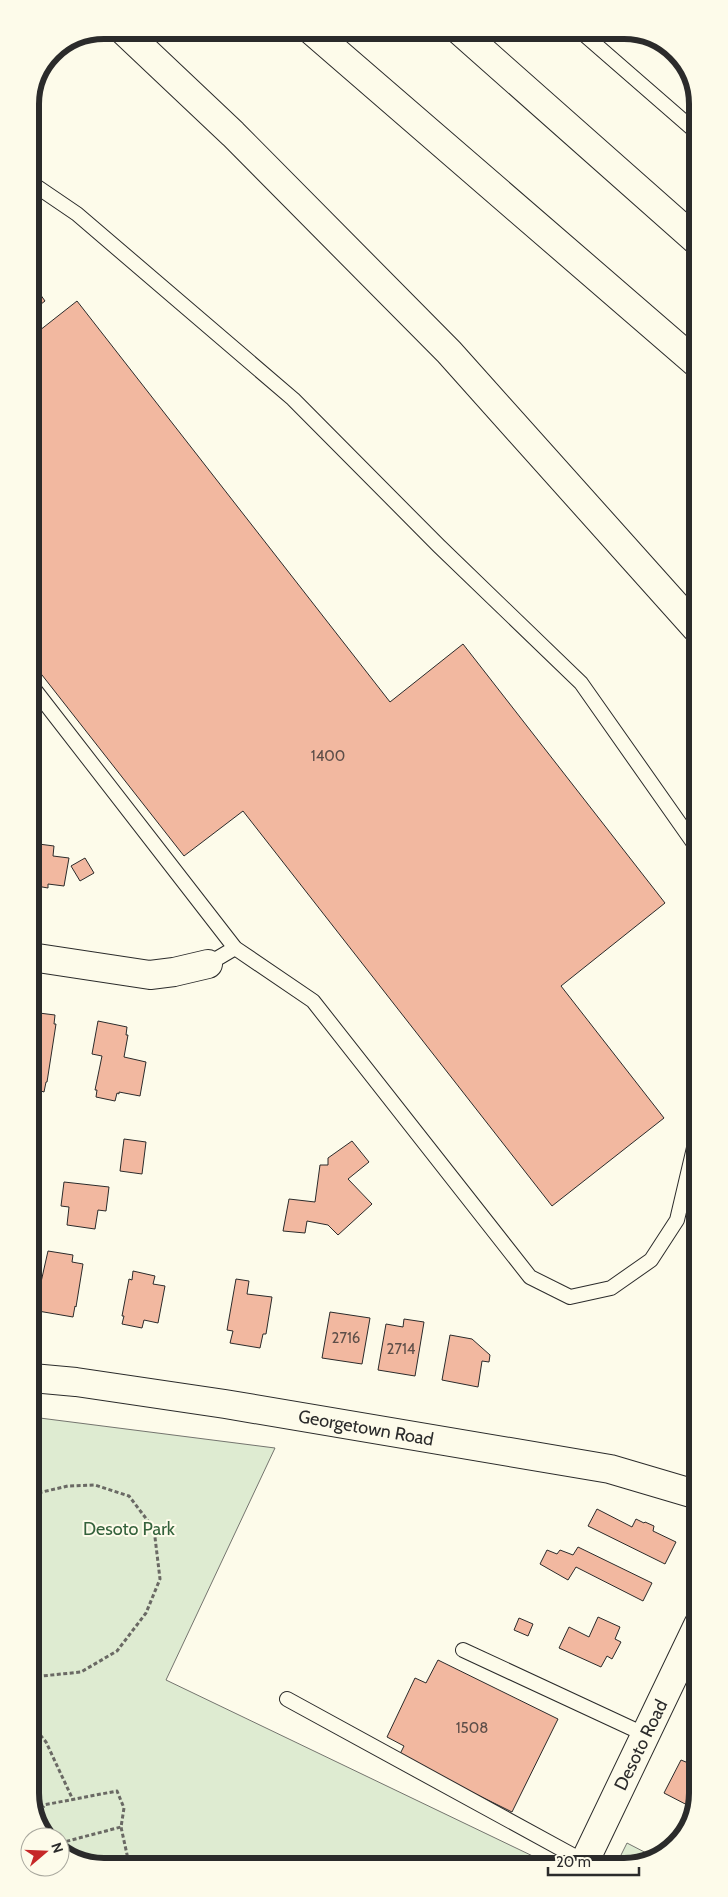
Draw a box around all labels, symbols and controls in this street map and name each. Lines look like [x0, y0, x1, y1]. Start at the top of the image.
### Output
house number: 1400 [311, 747, 345, 765]
house number: 2716 [332, 1329, 360, 1347]
house number: 2714 [387, 1340, 416, 1358]
street label: Georgetown Road [297, 1405, 435, 1451]
park label: Desoto Park [83, 1518, 176, 1540]
street label: Desoto Road [610, 1696, 672, 1794]
house number: 1508 [456, 1719, 488, 1737]
north arrow [20, 1827, 70, 1877]
text: N [47, 1840, 67, 1855]
scale bar [548, 1844, 639, 1876]
text: 20 m [556, 1853, 591, 1871]

